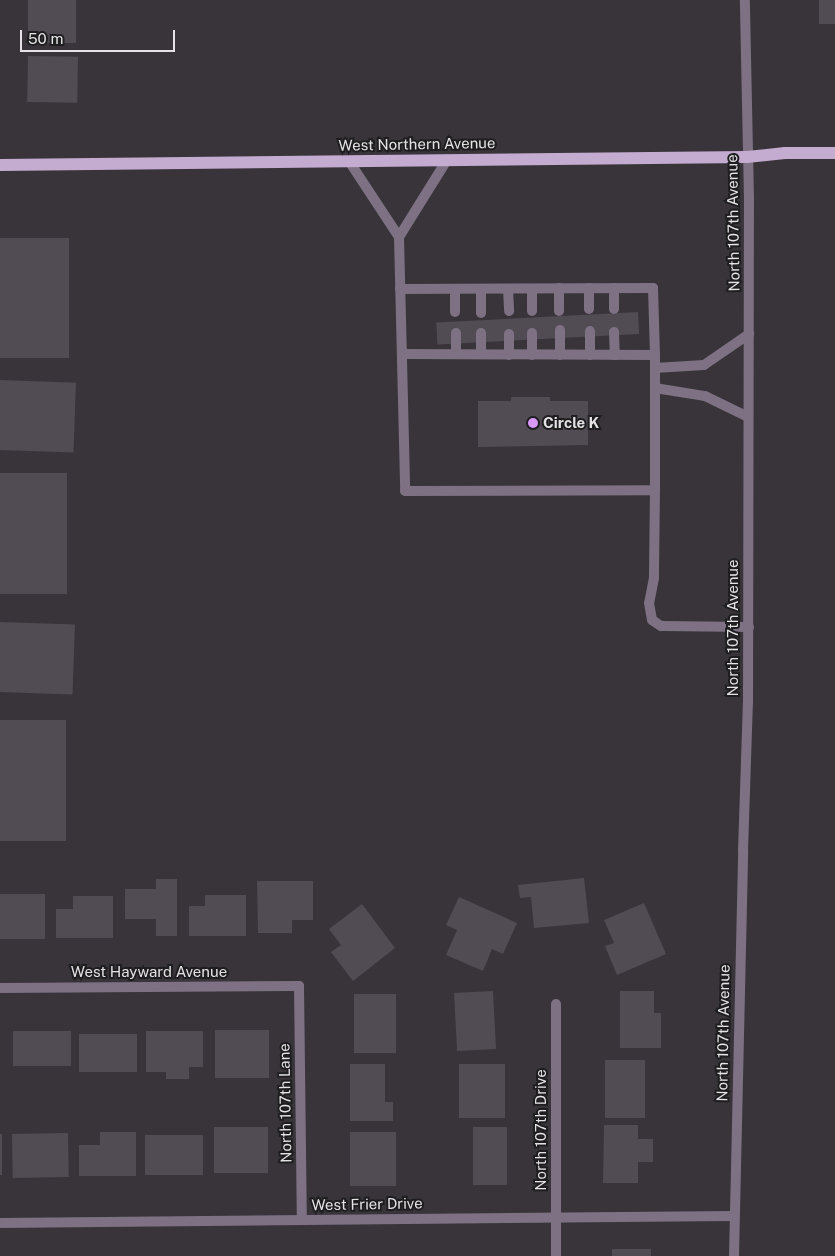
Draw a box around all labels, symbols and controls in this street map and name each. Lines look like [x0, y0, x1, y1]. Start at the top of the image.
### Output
scale bar [22, 20, 178, 52]
text: 50 m [28, 30, 63, 47]
street label: West Northern Avenue [338, 134, 496, 154]
street label: North 107th Avenue [723, 154, 743, 292]
place label: Circle K [543, 414, 599, 432]
marker: Circle K [527, 417, 539, 429]
street label: North 107th Avenue [724, 559, 742, 697]
street label: West Hayward Avenue [71, 963, 227, 981]
street label: North 107th Avenue [713, 964, 733, 1102]
street label: North 107th Lane [275, 1043, 295, 1163]
street label: North 107th Drive [532, 1069, 550, 1191]
street label: West Frier Drive [311, 1194, 423, 1214]

